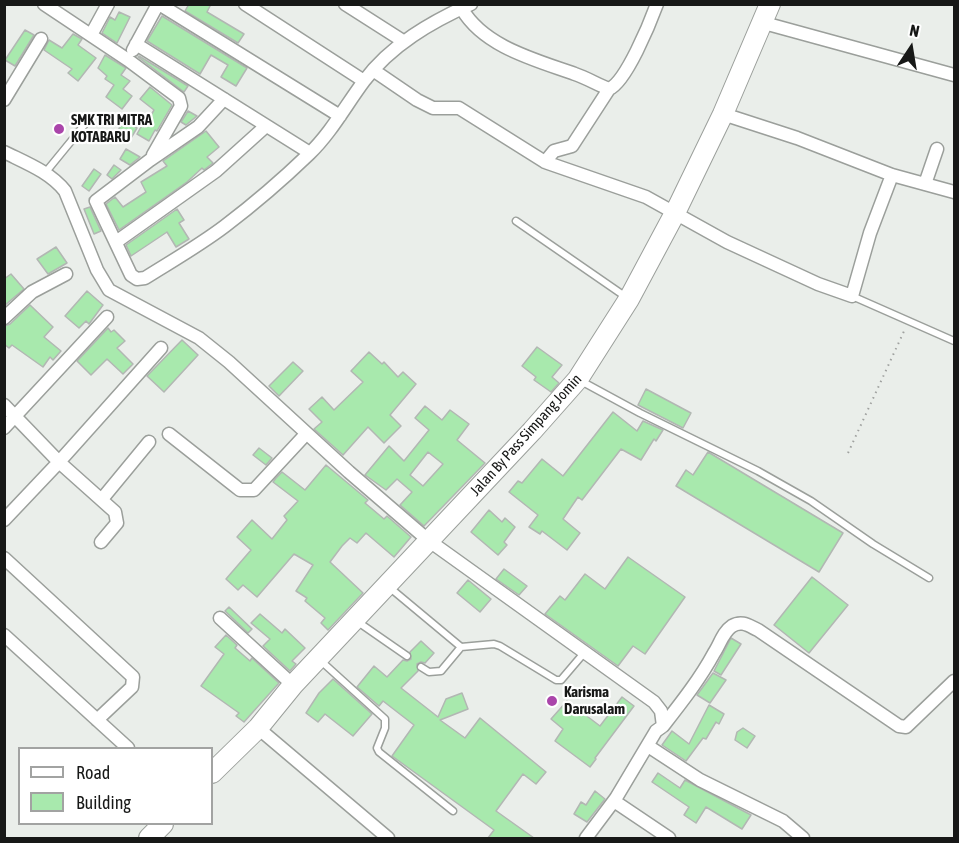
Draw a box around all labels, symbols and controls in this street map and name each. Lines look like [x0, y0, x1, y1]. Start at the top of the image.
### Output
north arrow [881, 18, 941, 78]
text: N [908, 21, 921, 40]
place label: SMK TRI MITRA KOTABARU [71, 111, 152, 146]
marker: SMK TRI MITRA KOTABARU [52, 122, 66, 136]
street label: Jalan By Pass Simpang Jomin [466, 370, 586, 500]
place label: Karisma Darusalam [564, 683, 625, 718]
marker: Karisma Darusalam [545, 694, 559, 708]
legend [18, 747, 213, 825]
text: Road [76, 762, 110, 783]
text: Building [76, 792, 131, 813]

